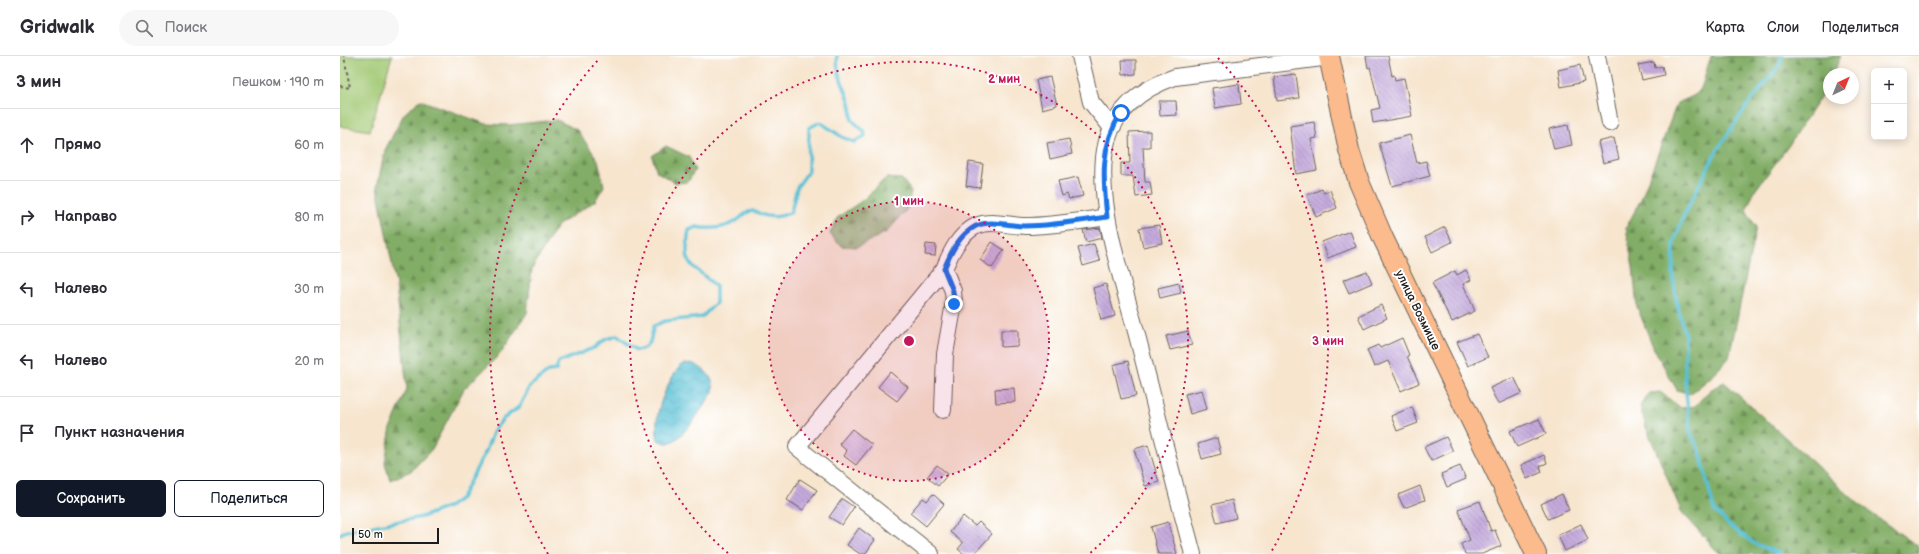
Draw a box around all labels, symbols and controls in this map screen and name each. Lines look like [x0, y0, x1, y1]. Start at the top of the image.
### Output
search box [119, 10, 399, 46]
text: Gridwalk [20, 16, 95, 39]
icon: search [133, 17, 155, 39]
text: Поиск [165, 18, 207, 37]
text: Карта [1705, 19, 1745, 36]
text: Слои [1767, 19, 1799, 36]
text: Поделиться [1821, 19, 1899, 36]
north arrow [1823, 68, 1859, 104]
map controls [1871, 68, 1907, 140]
button: + [1871, 68, 1907, 104]
text: 3 мин [16, 72, 61, 92]
text: 2 мин [988, 72, 1020, 87]
text: Пешком · 190 m [232, 74, 324, 90]
route start [1112, 104, 1130, 122]
button: − [1871, 104, 1907, 140]
icon: ahead [16, 134, 38, 156]
text: Прямо [54, 135, 101, 154]
text: 60 m [294, 137, 324, 153]
text: 1 мин [894, 194, 924, 209]
icon: right [16, 206, 38, 228]
text: Направо [54, 207, 117, 226]
text: 80 m [295, 209, 324, 225]
street label: улица Возмище [1392, 268, 1444, 353]
icon: left [16, 278, 38, 300]
text: Налево [54, 279, 107, 298]
text: 30 m [294, 281, 324, 297]
route end [945, 295, 963, 313]
centre of rings [902, 334, 916, 348]
text: 3 мин [1312, 334, 1344, 349]
icon: left [16, 350, 38, 372]
text: Налево [54, 351, 107, 370]
text: 20 m [294, 353, 324, 369]
icon: arrive [16, 422, 38, 444]
text: Пункт назначения [54, 423, 185, 442]
button: Сохранить [16, 480, 166, 517]
button: Поделиться [174, 480, 324, 517]
scale bar [352, 526, 439, 545]
text: 50 m [358, 528, 383, 541]

